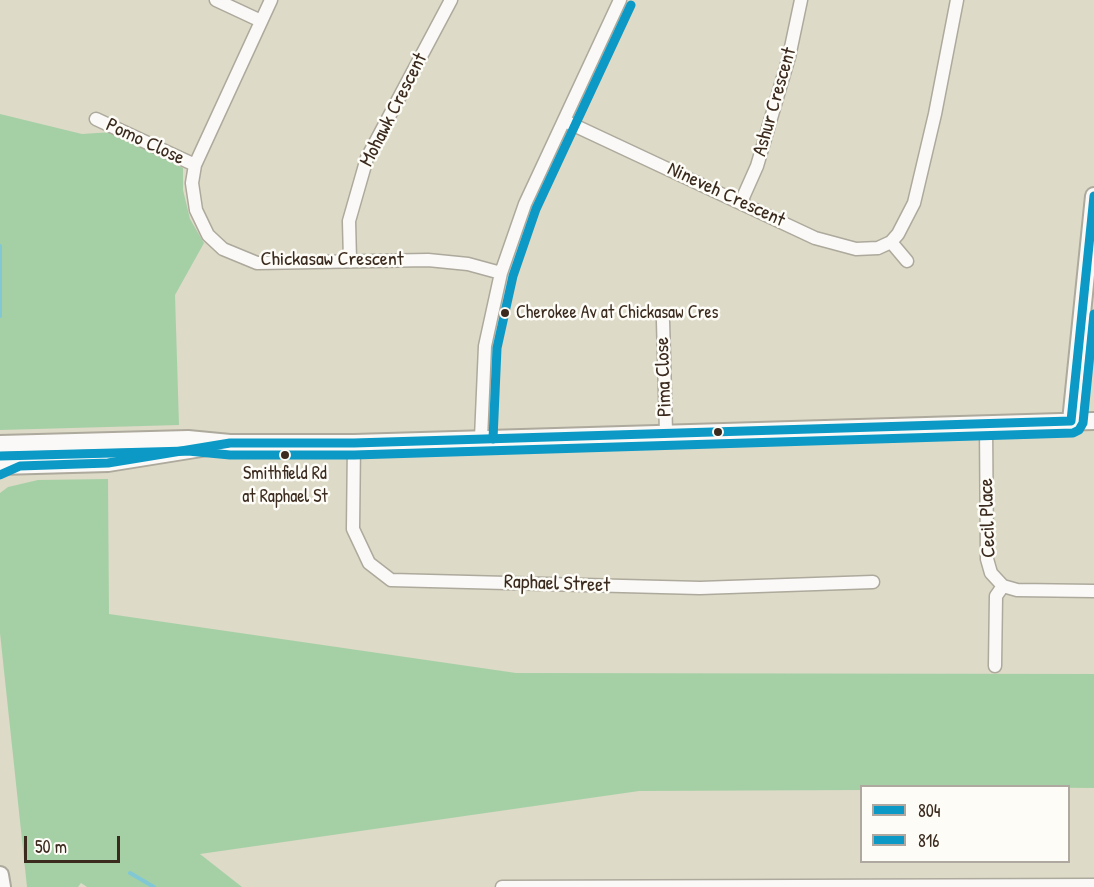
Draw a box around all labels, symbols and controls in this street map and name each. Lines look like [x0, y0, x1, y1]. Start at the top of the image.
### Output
street label: Ashur Crescent [748, 45, 802, 159]
street label: Mohawk Crescent [355, 49, 433, 171]
street label: Pomo Close [102, 113, 188, 171]
street label: Nineveh Crescent [663, 157, 789, 233]
street label: Chickasaw Crescent [260, 248, 404, 272]
place label: Cherokee Av at Chickasaw Cres [516, 302, 719, 324]
marker: Cherokee Av at Chickasaw Cres [499, 307, 511, 319]
street label: Pima Close [651, 337, 677, 417]
unlabelled marker [712, 426, 724, 438]
marker: Smithfield Rd at Raphael St [279, 449, 291, 461]
place label: Smithfield Rd at Raphael St [242, 463, 328, 506]
street label: Cecil Place [975, 478, 1001, 558]
street label: Raphael Street [504, 570, 610, 598]
legend [860, 785, 1070, 863]
text: 804 [918, 798, 941, 823]
scale bar [27, 824, 123, 862]
text: 816 [918, 828, 940, 853]
text: 50 m [35, 834, 67, 859]

